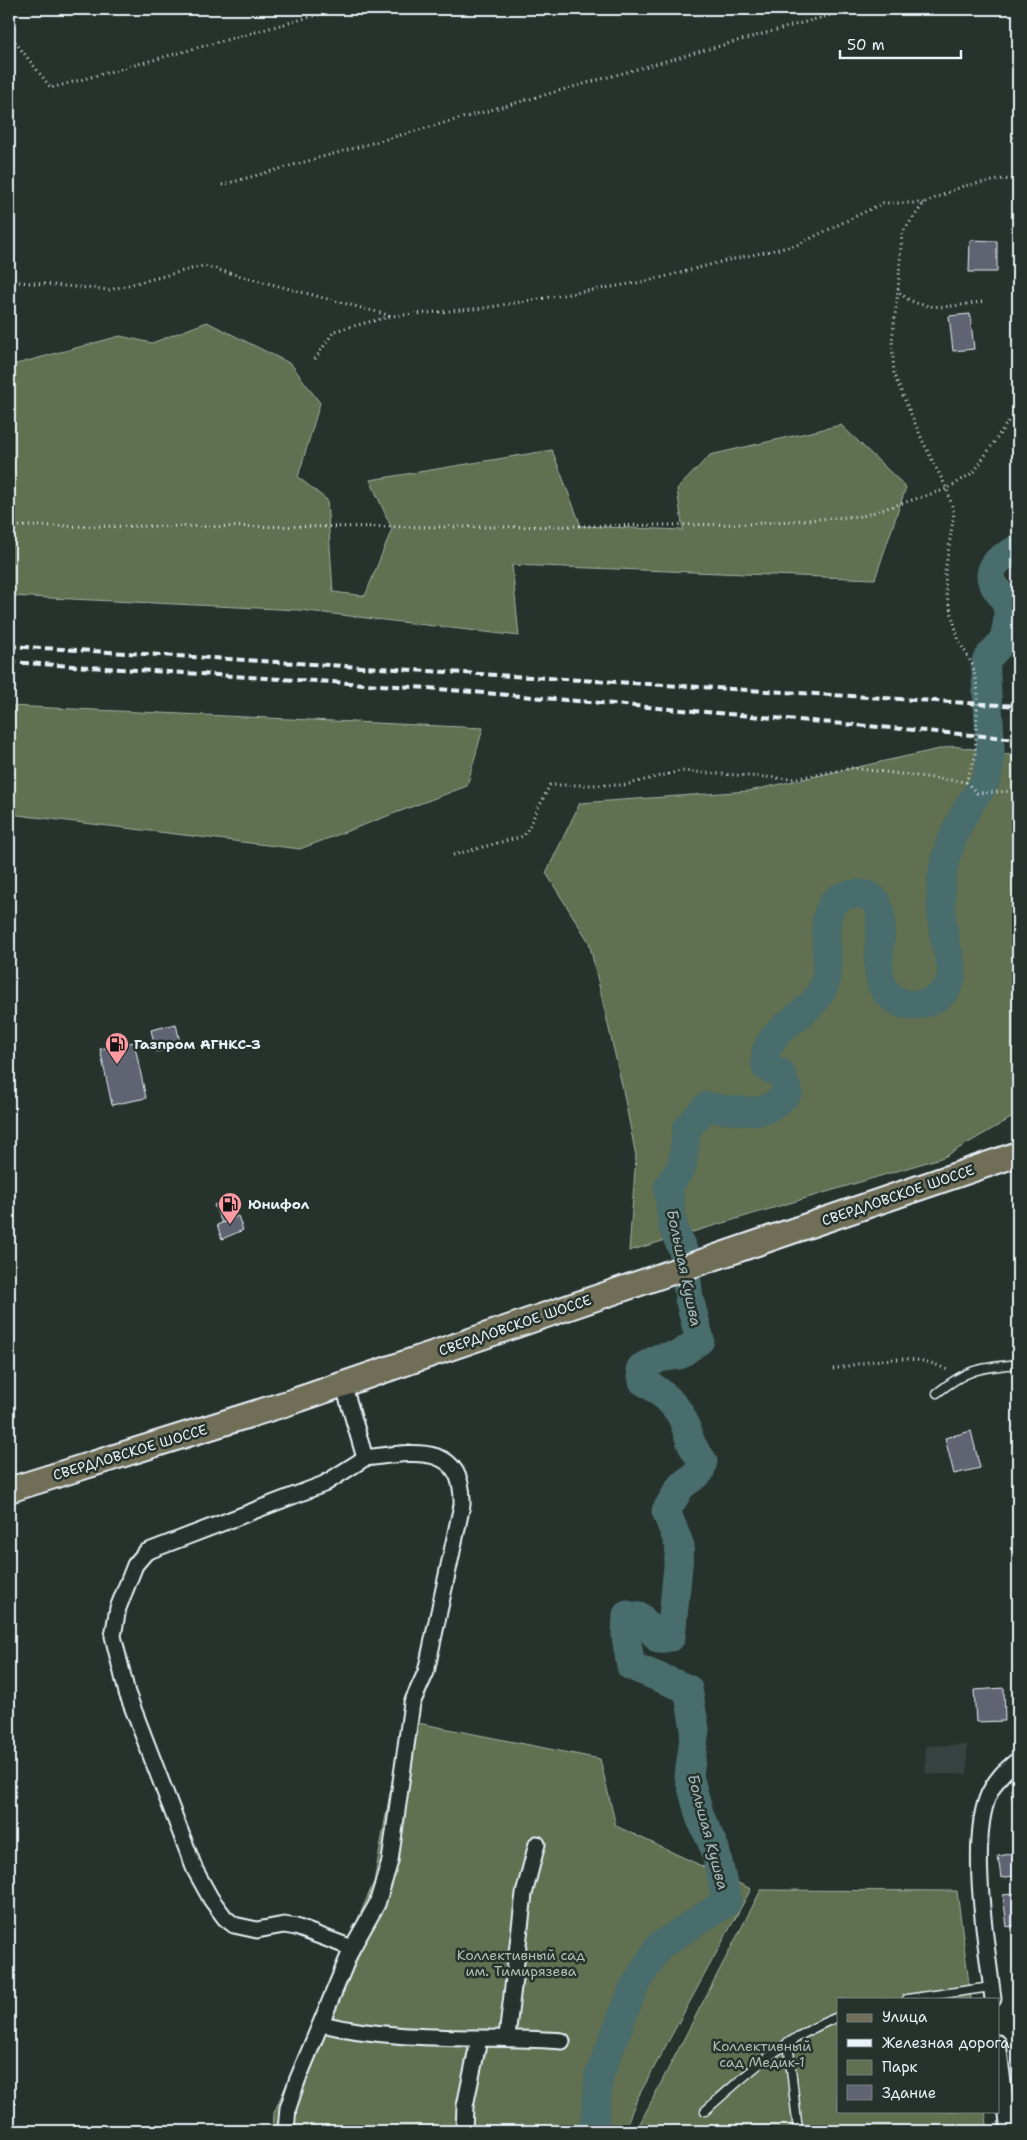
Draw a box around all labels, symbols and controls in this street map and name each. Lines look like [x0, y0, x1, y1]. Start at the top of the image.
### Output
scale bar [840, 28, 961, 60]
text: 50 m [847, 35, 885, 55]
fuel station icon: Газпром АГНКС-3 [104, 1031, 130, 1065]
place label: Газпром АГНКС-3 [134, 1035, 261, 1053]
street label: СВЕРДЛОВСКОЕ ШОССЕ [819, 1160, 977, 1230]
fuel station icon: Юнифол [217, 1191, 243, 1225]
place label: Юнифол [248, 1195, 310, 1213]
water label: Большая Кушва [662, 1208, 706, 1328]
street label: СВЕРДЛОВСКОЕ ШОССЕ [436, 1290, 594, 1360]
street label: СВЕРДЛОВСКОЕ ШОССЕ [51, 1420, 209, 1484]
water label: Большая Кушва [683, 1772, 733, 1892]
park label: Коллективный сад им. Тимирязева [457, 1946, 585, 1980]
legend [837, 1998, 1000, 2112]
text: Улица [882, 2007, 928, 2027]
text: Железная дорога [882, 2033, 1010, 2053]
park label: Коллективный сад Медик-1 [713, 2037, 811, 2071]
text: Парк [882, 2057, 918, 2077]
text: Здание [882, 2083, 936, 2103]

